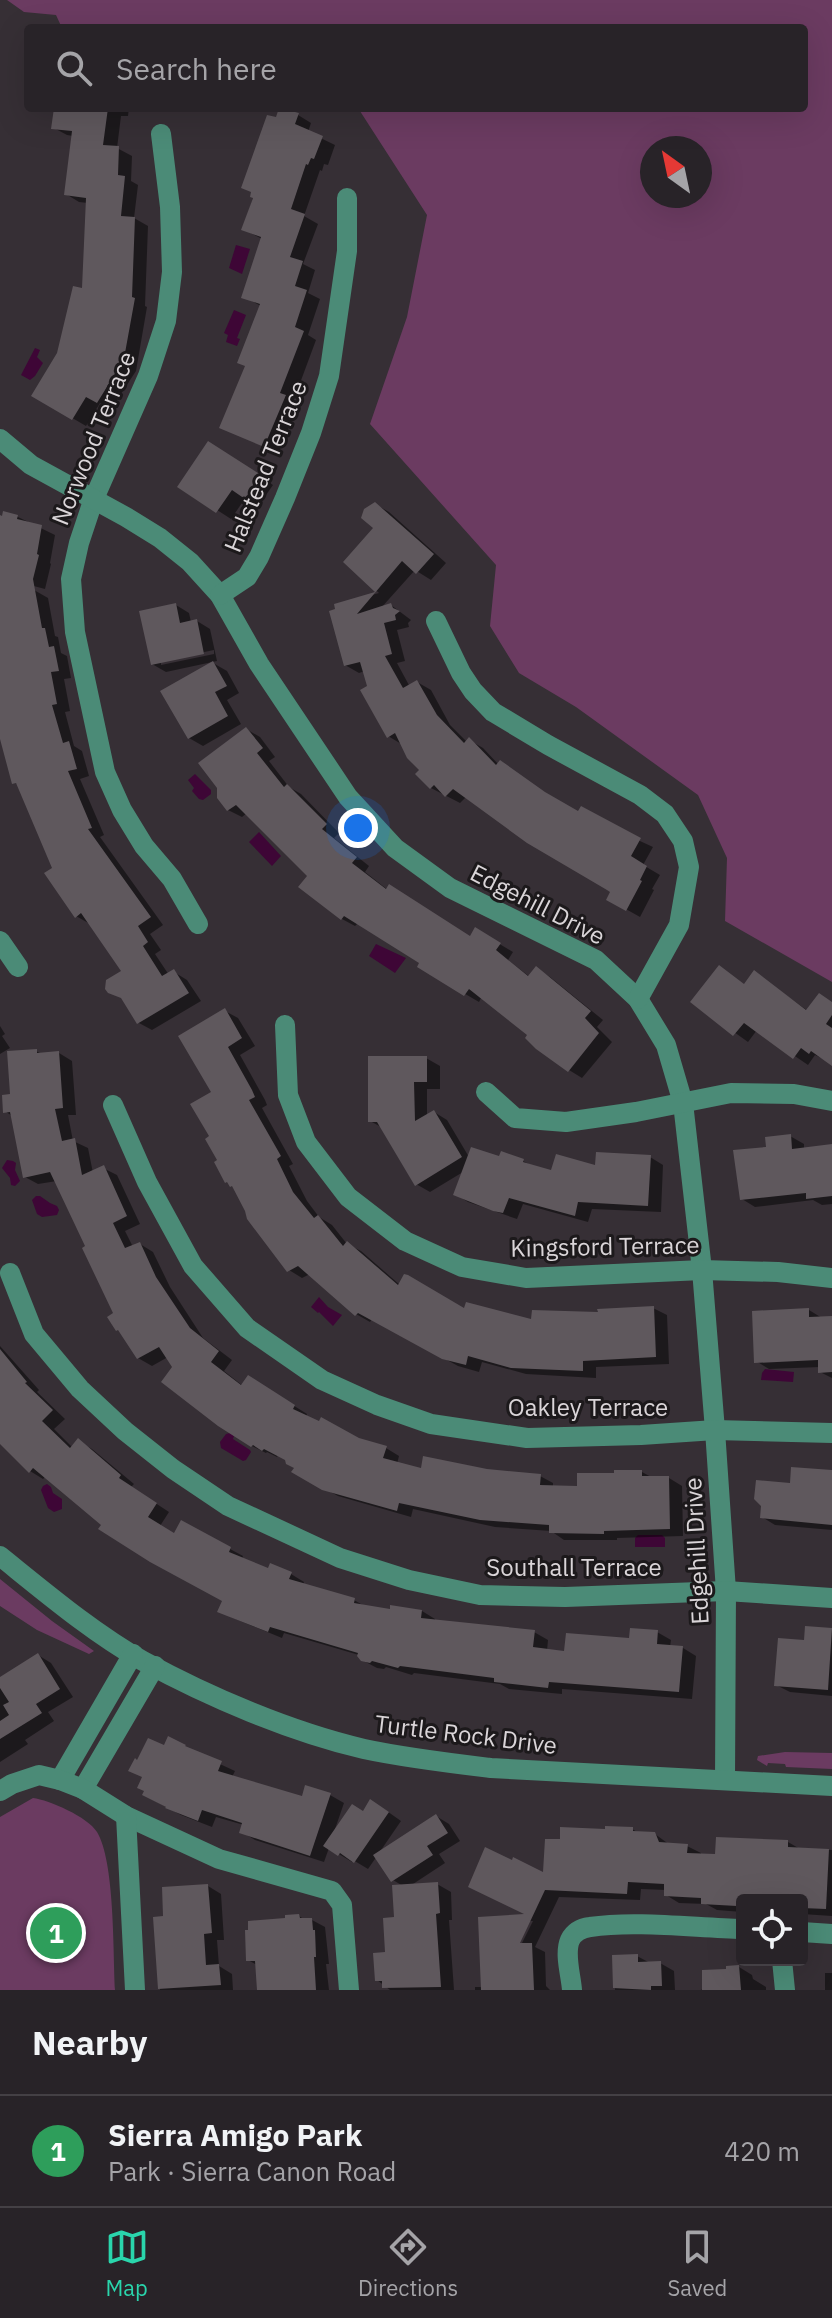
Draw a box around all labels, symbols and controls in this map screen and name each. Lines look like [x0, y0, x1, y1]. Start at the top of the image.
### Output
search box [24, 24, 808, 112]
icon: search [52, 46, 96, 90]
text: Search here [116, 49, 277, 88]
north arrow [640, 136, 712, 208]
street label: Norwood Terrace [44, 346, 142, 530]
street label: Halstead Terrace [216, 375, 314, 557]
your location [338, 808, 378, 848]
street label: Edgehill Drive [465, 856, 611, 952]
street label: Kingsford Terrace [510, 1228, 700, 1264]
street label: Oakley Terrace [508, 1391, 668, 1423]
street label: Edgehill Drive [676, 1477, 716, 1625]
street label: Southall Terrace [486, 1551, 662, 1583]
street label: Turtle Rock Drive [373, 1707, 559, 1761]
map controls [736, 1894, 808, 1966]
button: locate [736, 1894, 808, 1966]
pin: 1 [30, 1903, 82, 1963]
text: Nearby [32, 2020, 147, 2064]
text: Sierra Amigo Park [108, 2115, 362, 2154]
text: 1 [50, 2134, 66, 2168]
text: 420 m [724, 2134, 800, 2168]
text: Park · Sierra Canon Road [108, 2154, 396, 2188]
tab: Map [105, 2225, 149, 2302]
tab: Directions [358, 2225, 458, 2302]
tab: Saved [667, 2225, 727, 2302]

